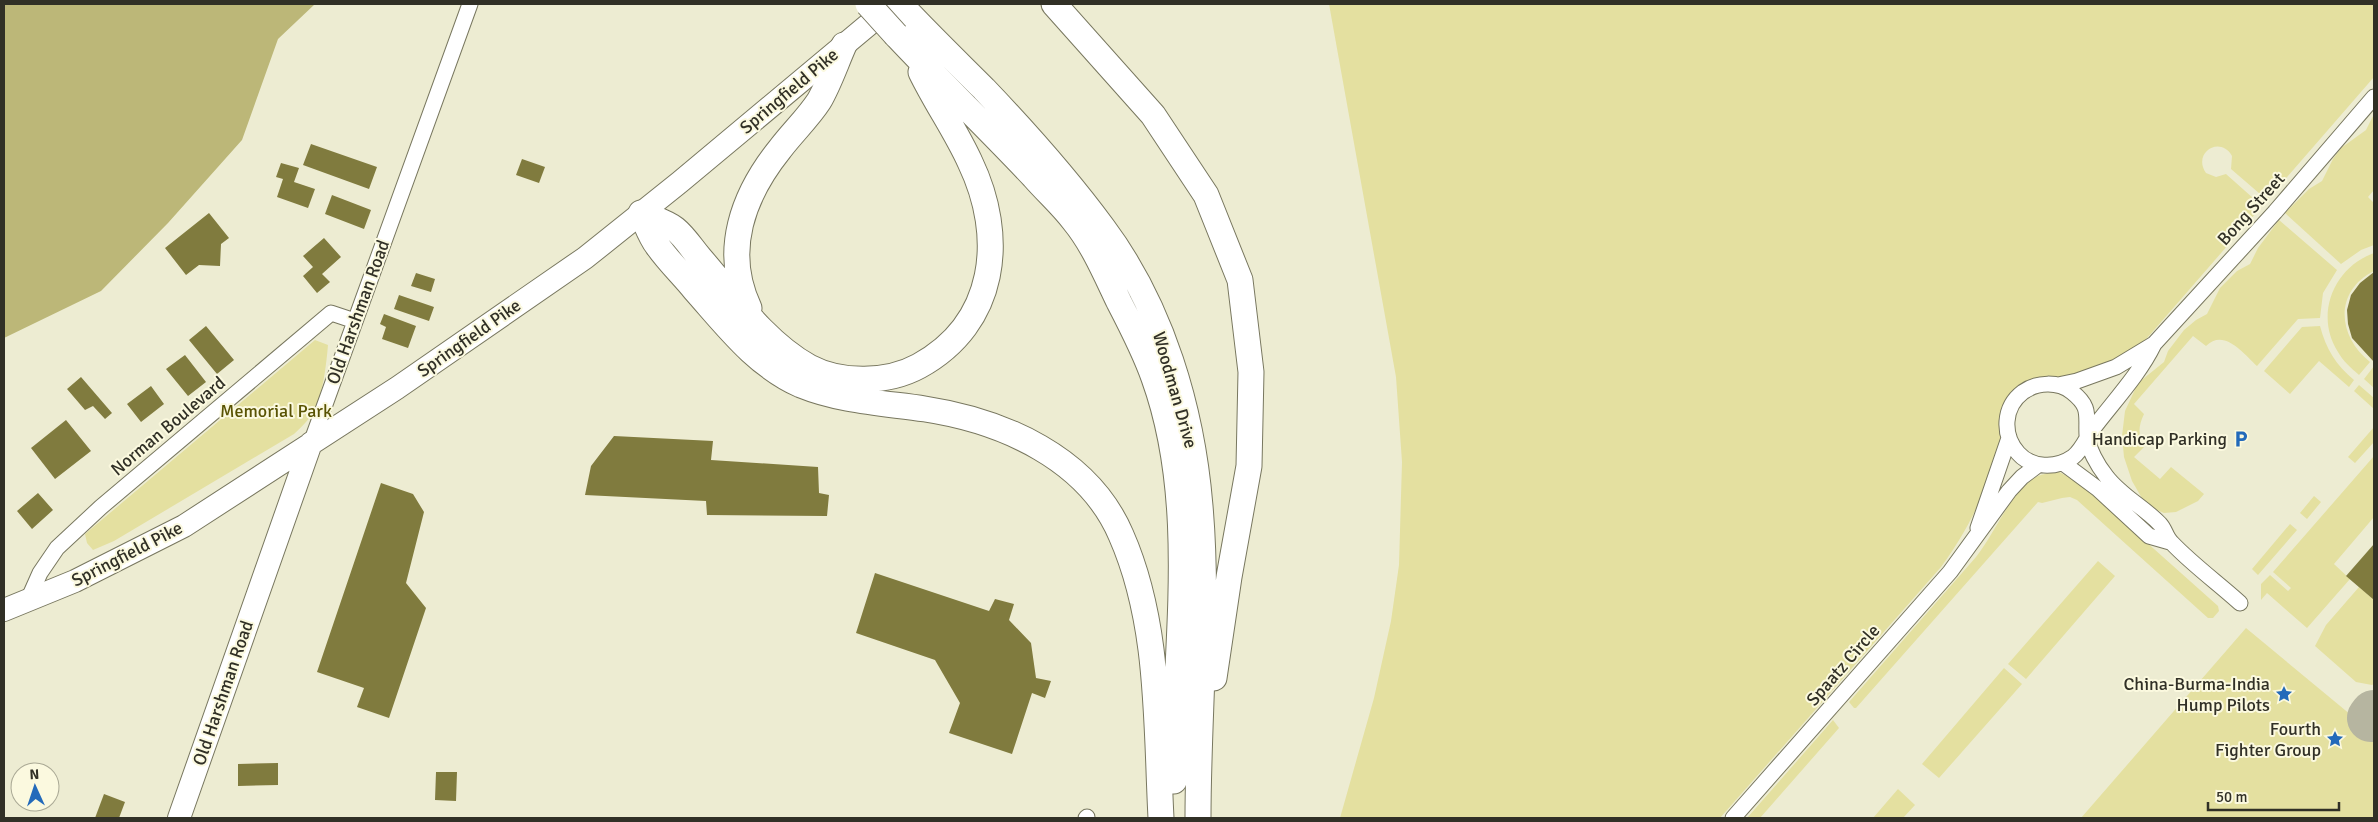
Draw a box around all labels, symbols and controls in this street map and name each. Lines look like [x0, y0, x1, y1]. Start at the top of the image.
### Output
street label: Springfield Pike [735, 43, 843, 139]
street label: Bong Street [2213, 168, 2289, 250]
street label: Old Harshman Road [322, 237, 394, 387]
street label: Springfield Pike [413, 294, 525, 382]
street label: Woodman Drive [1148, 329, 1202, 451]
street label: Norman Boulevard [106, 372, 230, 480]
park label: Memorial Park [220, 400, 332, 422]
place label: Handicap Parking [2092, 428, 2227, 450]
parking icon: Handicap Parking [2231, 429, 2251, 449]
street label: Springfield Pike [68, 517, 186, 591]
street label: Old Harshman Road [188, 618, 258, 768]
street label: Spaatz Circle [1802, 620, 1884, 710]
place label: China-Burma-India Hump Pilots [2123, 673, 2270, 716]
place icon: China-Burma-India Hump Pilots [2274, 684, 2294, 704]
place label: Fourth Fighter Group [2215, 718, 2321, 761]
place icon: Fourth Fighter Group [2325, 729, 2345, 749]
north arrow [10, 762, 60, 812]
text: N [29, 766, 40, 783]
scale bar [2208, 780, 2339, 812]
text: 50 m [2216, 788, 2247, 806]

